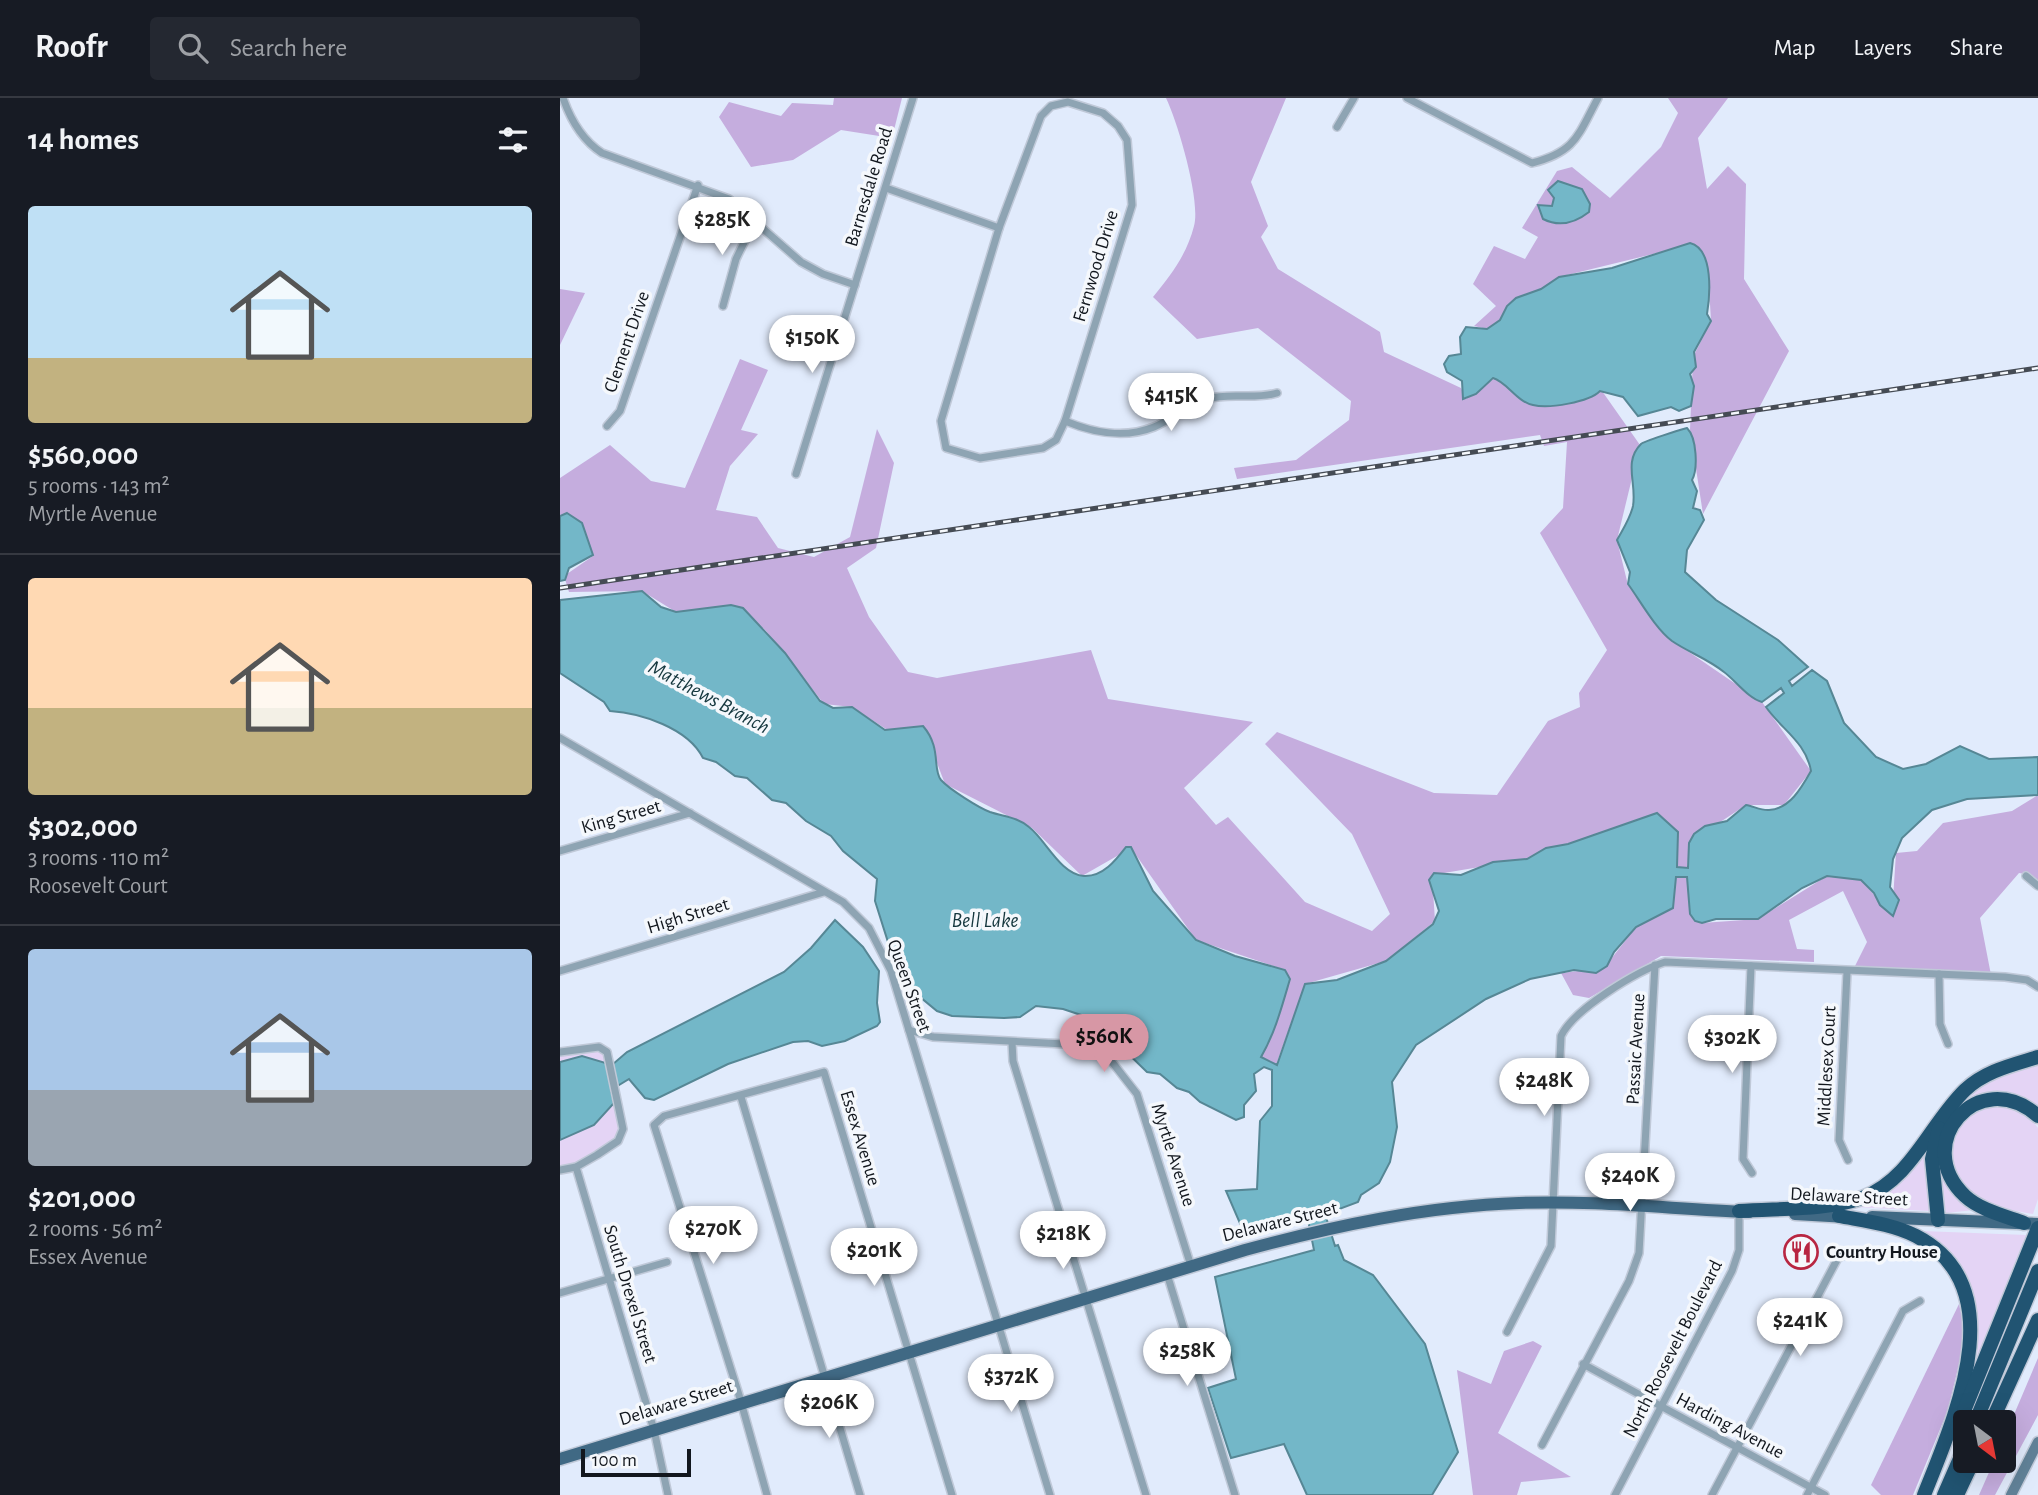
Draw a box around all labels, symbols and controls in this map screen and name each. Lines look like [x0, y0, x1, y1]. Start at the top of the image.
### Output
search box [150, 17, 640, 80]
icon: search [174, 29, 212, 67]
text: Roofr [35, 31, 108, 64]
text: Search here [230, 35, 347, 61]
text: Map [1773, 36, 1815, 60]
text: Layers [1853, 36, 1912, 60]
text: Share [1950, 36, 2003, 60]
icon: filters [494, 121, 532, 159]
text: 14 homes [28, 125, 139, 155]
street label: Barnesdale Road [842, 125, 896, 249]
pin: $285K [673, 198, 771, 257]
text: $285K [694, 208, 750, 231]
street label: Fernwood Drive [1070, 208, 1122, 324]
icon: home [217, 252, 343, 378]
street label: Clement Drive [601, 289, 653, 395]
pin: $150K [763, 316, 861, 375]
text: $150K [785, 326, 839, 349]
pin: $415K [1122, 374, 1220, 433]
text: $415K [1144, 384, 1198, 407]
text: $560,000 [28, 440, 138, 470]
text: 5 rooms · 143 m² [28, 475, 170, 498]
text: Myrtle Avenue [28, 503, 157, 526]
icon: home [217, 624, 343, 750]
water label: Matthews Branch [645, 656, 773, 738]
street label: King Street [579, 797, 663, 837]
text: $302,000 [28, 812, 138, 842]
text: 3 rooms · 110 m² [28, 847, 169, 870]
text: Roosevelt Court [28, 875, 168, 898]
street label: High Street [645, 895, 731, 937]
water label: Bell Lake [952, 910, 1018, 931]
street label: Queen Street [883, 937, 935, 1035]
street label: Passaic Avenue [1624, 993, 1648, 1105]
icon: home [217, 995, 343, 1121]
street label: Middlesex Court [1814, 1005, 1840, 1127]
pin: $560K [1055, 1014, 1153, 1074]
pin: $302K [1683, 1016, 1781, 1075]
text: $560K [1076, 1025, 1132, 1048]
text: $302K [1704, 1026, 1760, 1049]
pin: $248K [1495, 1058, 1593, 1118]
text: $248K [1515, 1069, 1573, 1092]
street label: Essex Avenue [836, 1088, 884, 1188]
street label: Myrtle Avenue [1147, 1101, 1199, 1209]
pin: $240K [1581, 1154, 1679, 1213]
text: $240K [1601, 1164, 1659, 1187]
text: $201,000 [28, 1183, 136, 1213]
street label: Delaware Street [1790, 1184, 1908, 1210]
street label: Delaware Street [1220, 1198, 1340, 1246]
pin: $270K [664, 1206, 762, 1266]
pin: $218K [1014, 1212, 1112, 1271]
text: $270K [685, 1217, 741, 1240]
text: 2 rooms · 56 m² [28, 1218, 162, 1241]
text: $218K [1036, 1222, 1090, 1245]
street label: South Drexel Street [600, 1223, 660, 1365]
pin: $201K [825, 1228, 923, 1288]
restaurant icon: Country House [1782, 1233, 1820, 1271]
text: $201K [847, 1239, 901, 1262]
place label: Country House [1826, 1243, 1938, 1262]
text: Essex Avenue [28, 1246, 148, 1269]
street label: North Roosevelt Boulevard [1620, 1257, 1726, 1441]
pin: $241K [1751, 1298, 1849, 1358]
text: $241K [1773, 1309, 1827, 1332]
pin: $258K [1138, 1328, 1236, 1388]
text: $258K [1159, 1339, 1215, 1362]
pin: $372K [962, 1354, 1060, 1414]
text: $372K [984, 1365, 1038, 1388]
street label: Delaware Street [617, 1377, 735, 1429]
pin: $206K [780, 1380, 878, 1440]
street label: Harding Avenue [1673, 1390, 1787, 1462]
text: $206K [800, 1391, 858, 1414]
north arrow [1953, 1410, 2016, 1474]
map controls [1953, 1410, 2016, 1473]
scale bar [581, 1446, 691, 1478]
text: 100 m [592, 1451, 637, 1470]

